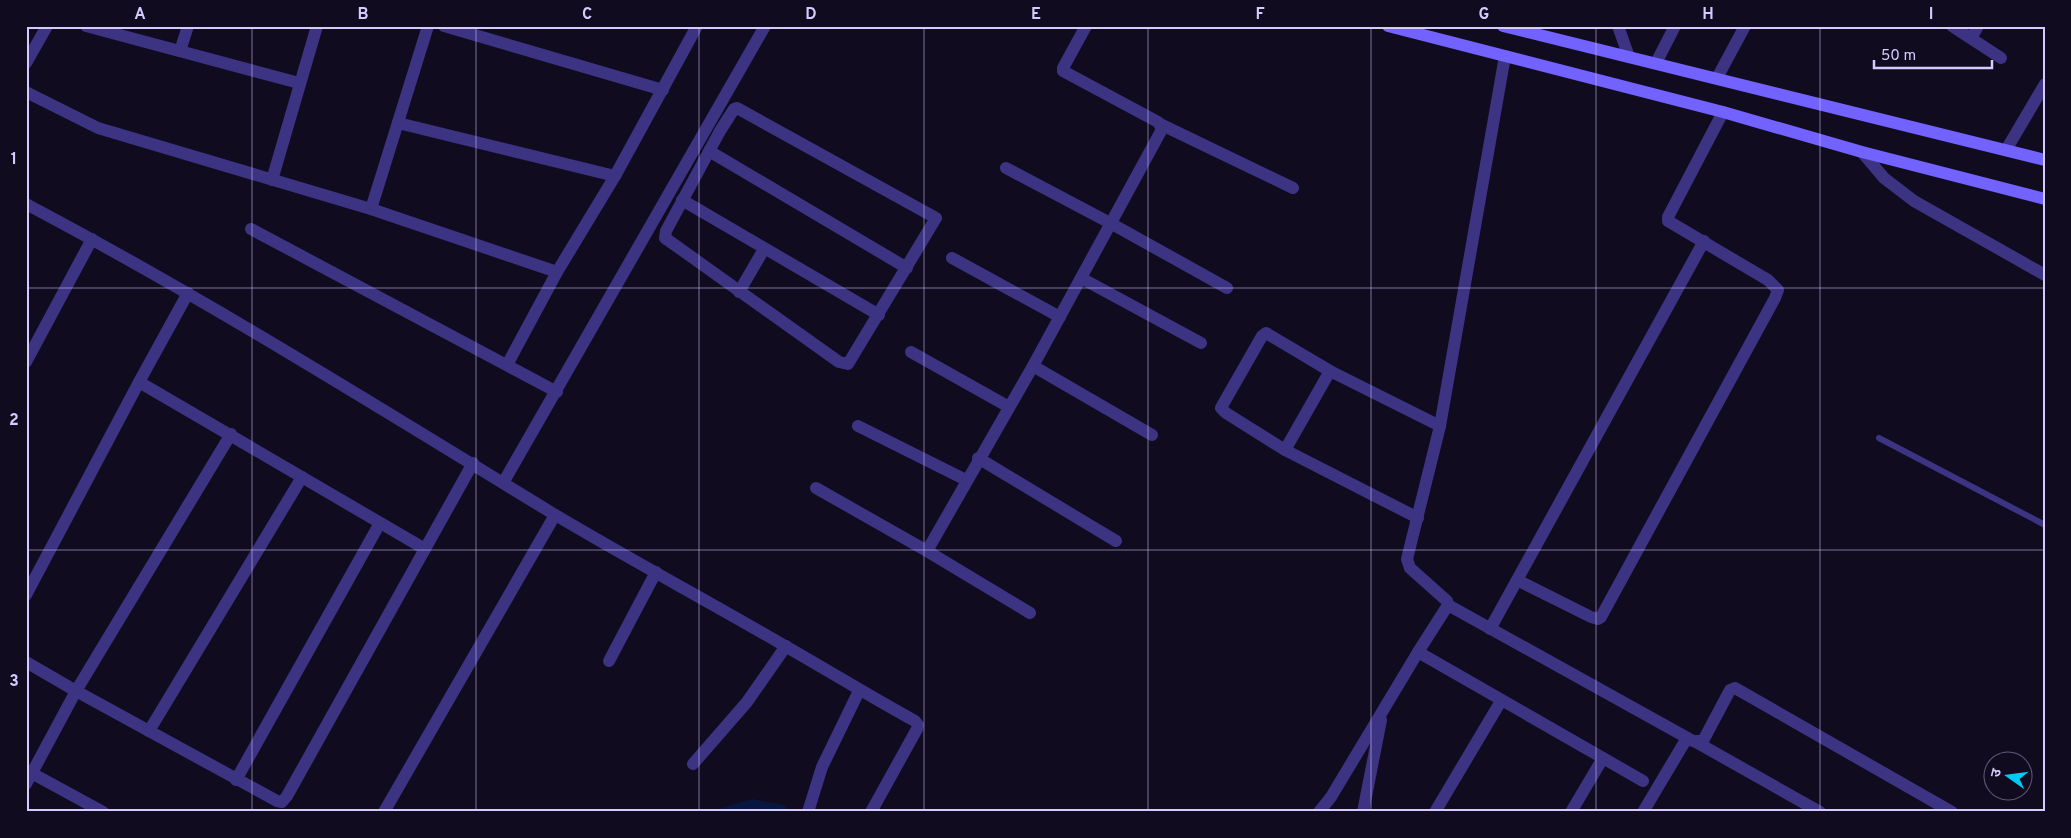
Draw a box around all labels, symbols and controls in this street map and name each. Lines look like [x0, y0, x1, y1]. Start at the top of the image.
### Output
text: A [134, 5, 146, 25]
text: B [357, 5, 369, 25]
text: C [582, 5, 592, 25]
text: D [805, 5, 817, 25]
text: E [1031, 5, 1041, 25]
text: F [1255, 5, 1265, 25]
text: G [1479, 5, 1489, 25]
text: H [1702, 5, 1714, 25]
text: I [1929, 5, 1933, 25]
scale bar [1874, 38, 1991, 70]
text: 50 m [1881, 47, 1916, 66]
text: 1 [11, 150, 17, 170]
text: 2 [9, 411, 19, 431]
text: 3 [9, 672, 19, 692]
north arrow [1984, 750, 2034, 800]
text: उ [1988, 766, 2006, 779]

